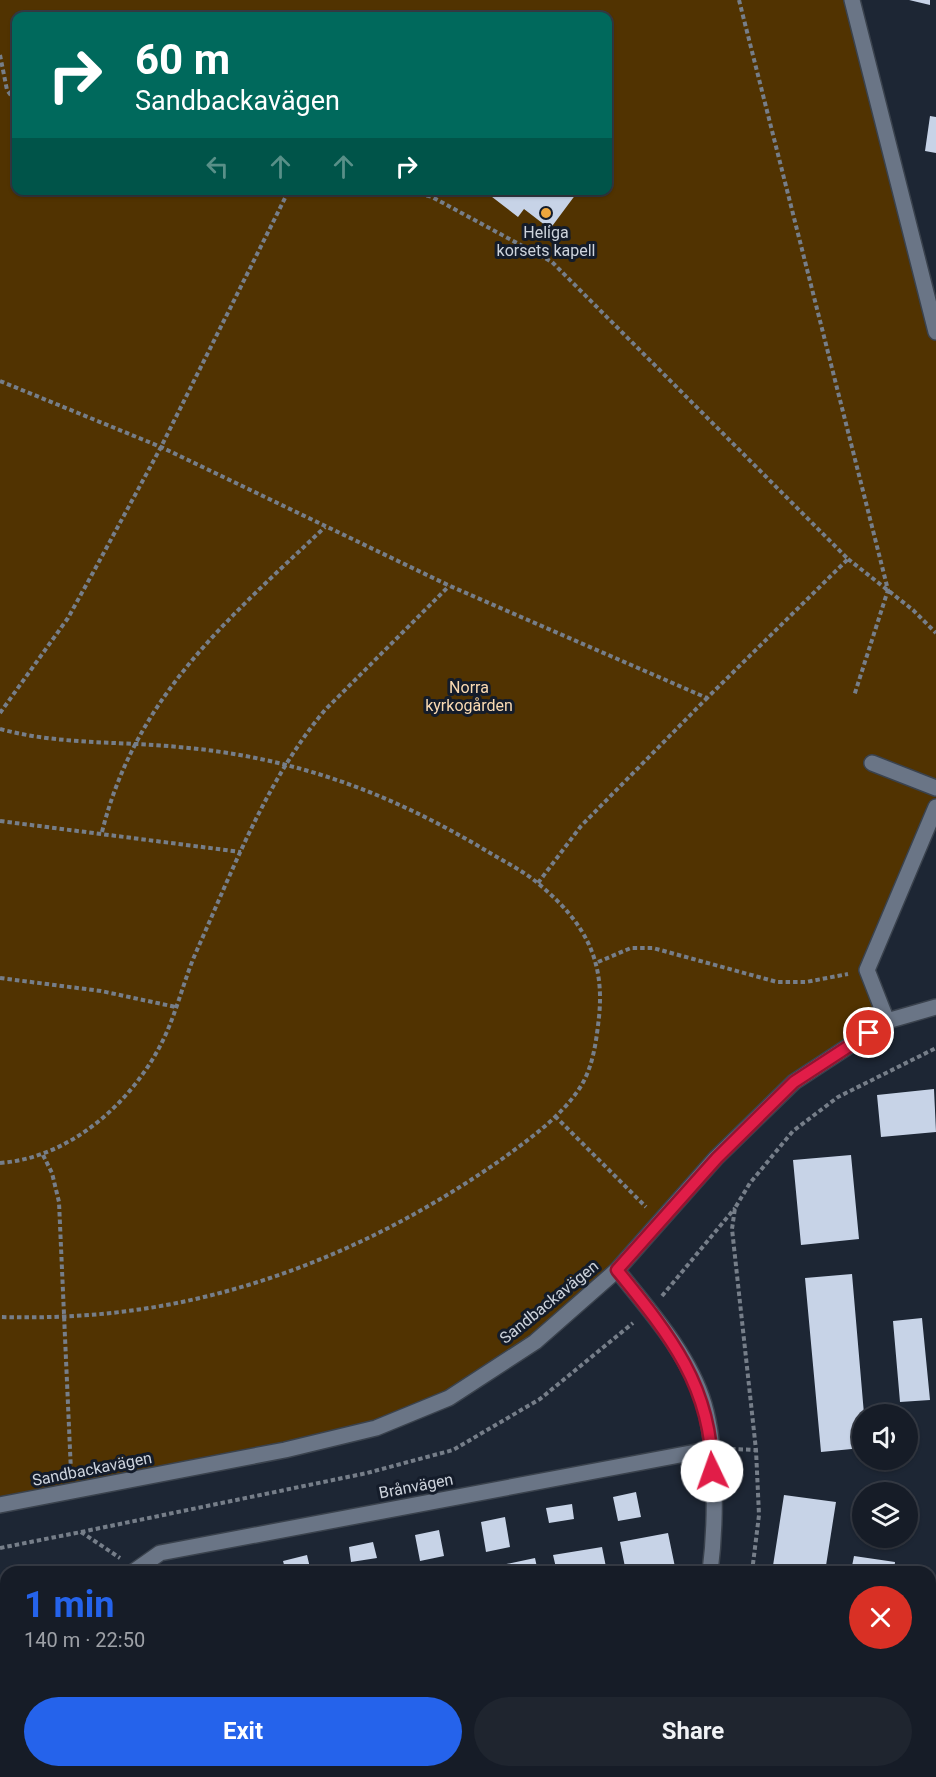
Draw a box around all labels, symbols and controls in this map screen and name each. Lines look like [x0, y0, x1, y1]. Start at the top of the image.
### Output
text: 60 m [135, 35, 230, 84]
icon: right [36, 36, 114, 114]
text: Sandbackavägen [135, 85, 340, 117]
icon: left [201, 150, 234, 183]
icon: ahead [264, 150, 297, 183]
icon: ahead [327, 150, 360, 183]
icon: right [390, 150, 423, 183]
marker: Heliga korsets kapell [539, 206, 553, 220]
place label: Heliga korsets kapell [497, 223, 595, 260]
park label: Norra kyrkogården [425, 678, 513, 715]
pin [843, 1007, 894, 1058]
icon: arrive [852, 1016, 885, 1049]
street label: Sandbackavägen [496, 1256, 602, 1348]
map controls [852, 1404, 918, 1548]
button: sound [852, 1404, 918, 1470]
position arrow [680, 1439, 744, 1503]
street label: Sandbackavägen [31, 1448, 153, 1490]
street label: Brånvägen [377, 1469, 455, 1503]
button: layers [852, 1482, 918, 1548]
text: 1 min [24, 1584, 115, 1626]
button: close [849, 1586, 912, 1649]
text: 140 m · 22:50 [24, 1628, 145, 1652]
button: Exit [24, 1697, 462, 1766]
button: Share [474, 1697, 912, 1766]

